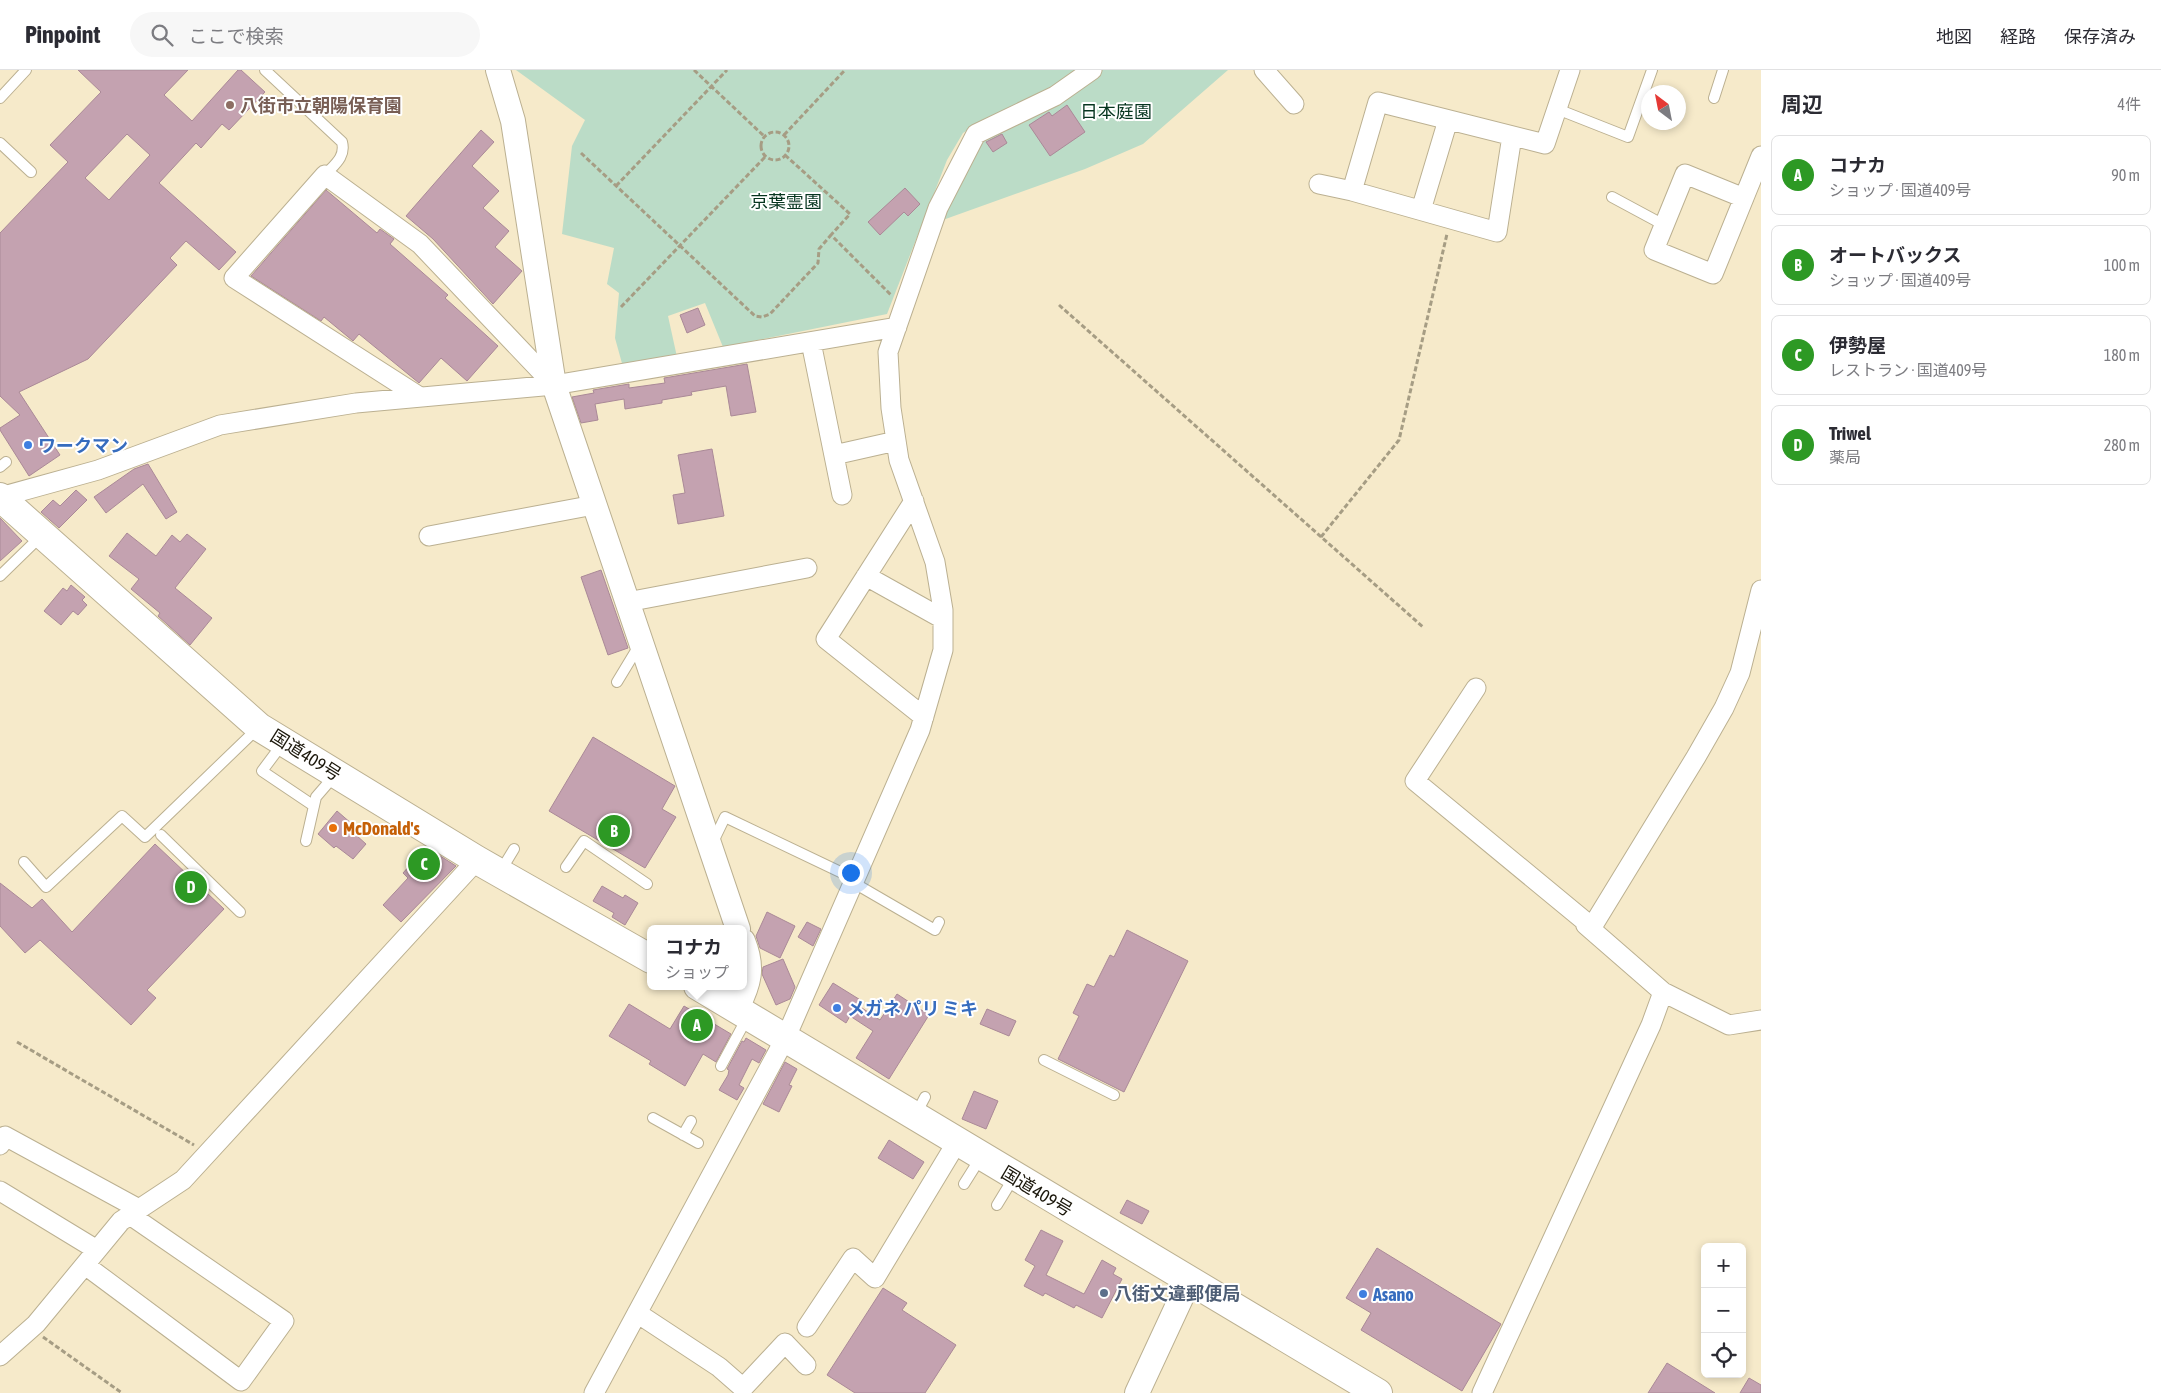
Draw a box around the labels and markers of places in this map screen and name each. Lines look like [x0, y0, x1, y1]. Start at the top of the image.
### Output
place label: 八街市立朝陽保育園 [240, 95, 402, 116]
marker: 八街市立朝陽保育園 [224, 99, 236, 111]
place label: ワークマン [38, 435, 128, 456]
marker: ワークマン [22, 439, 34, 451]
pin: B [598, 812, 630, 850]
place label: McDonald's [343, 818, 420, 839]
marker: McDonald's [327, 822, 339, 834]
pin: C [408, 845, 440, 883]
pin: D [175, 868, 207, 906]
place label: メガネ パリ ミキ [847, 998, 978, 1019]
marker: メガネ パリ ミキ [831, 1002, 843, 1014]
pin: A [681, 1006, 713, 1044]
place label: 八街文違郵便局 [1114, 1283, 1240, 1304]
place label: Asano [1372, 1284, 1414, 1305]
marker: 八街文違郵便局 [1098, 1287, 1110, 1299]
marker: Asano [1357, 1288, 1369, 1300]

